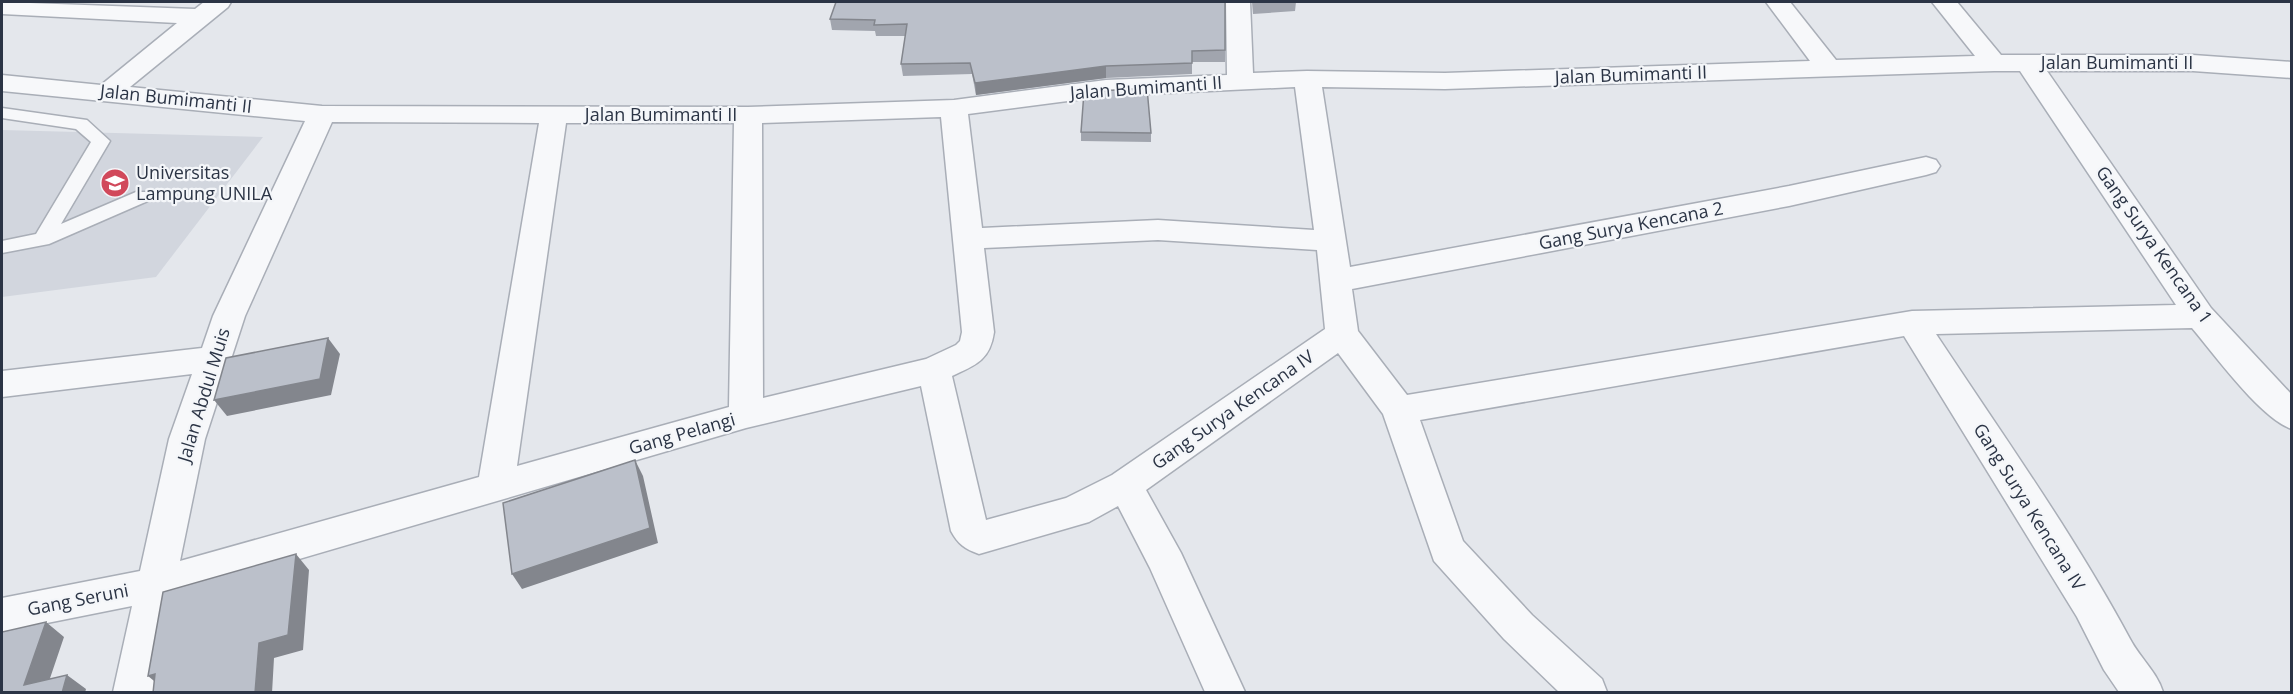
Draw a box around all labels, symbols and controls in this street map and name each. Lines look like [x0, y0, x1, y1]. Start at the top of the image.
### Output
street label: Jalan Bumimanti II [2039, 50, 2193, 74]
street label: Jalan Bumimanti II [1552, 59, 1708, 89]
street label: Jalan Bumimanti II [1067, 70, 1223, 104]
street label: Jalan Bumimanti II [97, 78, 253, 118]
street label: Jalan Bumimanti II [583, 102, 737, 126]
place label: Universitas Lampung UNILA [136, 160, 273, 205]
street label: Gang Surya Kencana 1 [2091, 161, 2218, 328]
school or university icon: Universitas Lampung UNILA [99, 167, 131, 199]
street label: Gang Surya Kencana 2 [1537, 195, 1725, 255]
street label: Jalan Abdul Muis [171, 325, 235, 467]
street label: Gang Surya Kencana IV [1147, 344, 1318, 474]
street label: Gang Pelangi [626, 406, 738, 460]
street label: Gang Surya Kencana IV [1969, 418, 2091, 595]
street label: Gang Seruni [25, 577, 130, 621]

